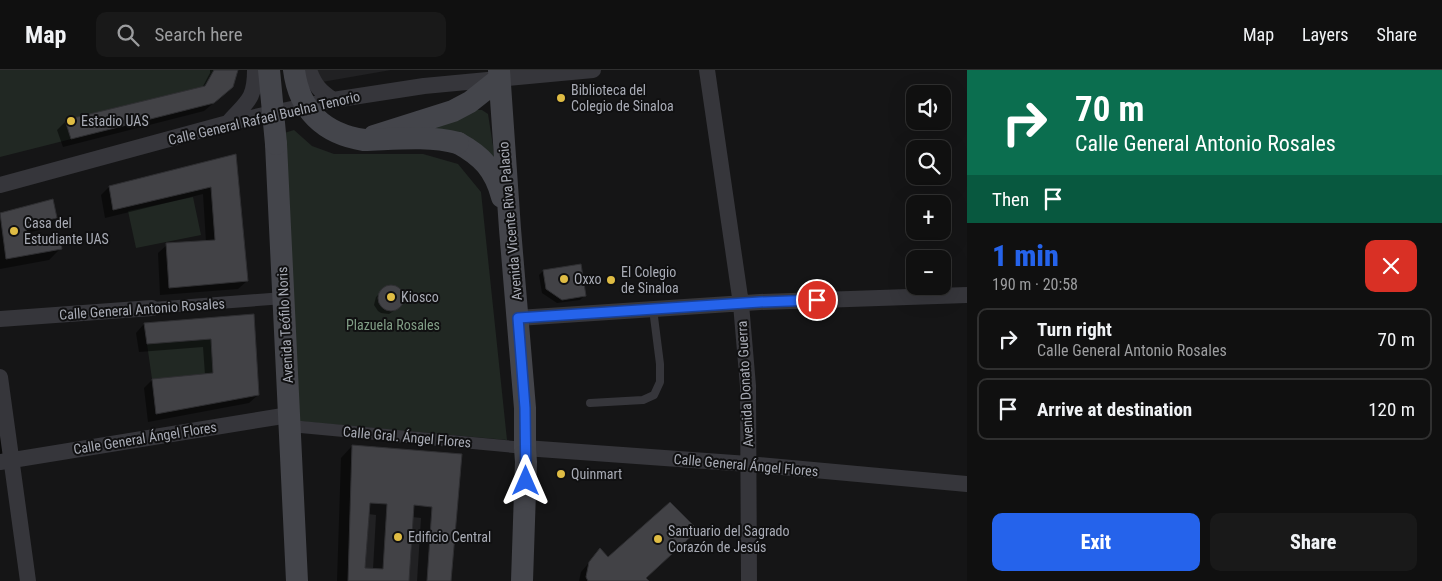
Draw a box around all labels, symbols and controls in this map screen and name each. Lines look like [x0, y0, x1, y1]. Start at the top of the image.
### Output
search box [96, 12, 446, 57]
text: Map [25, 21, 66, 49]
icon: search [114, 21, 142, 49]
text: Search here [154, 23, 243, 46]
text: Map [1243, 24, 1274, 45]
text: Layers [1302, 24, 1349, 45]
text: Share [1377, 24, 1417, 45]
place label: Biblioteca del Colegio de Sinaloa [571, 82, 674, 114]
map controls [906, 85, 951, 295]
button: sound [906, 85, 951, 130]
street label: Calle General Rafael Buelna Tenorio [166, 88, 362, 148]
text: 70 m [1075, 89, 1144, 130]
icon: right [992, 90, 1057, 155]
marker: Biblioteca del Colegio de Sinaloa [555, 92, 567, 104]
place label: Estadio UAS [81, 113, 149, 129]
marker: Estadio UAS [65, 115, 77, 127]
text: Calle General Antonio Rosales [1075, 131, 1336, 156]
button: search [906, 140, 951, 185]
street label: Avenida Vicente Riva Palacio [495, 141, 525, 301]
icon: arrive [1039, 185, 1067, 213]
text: Then [992, 188, 1029, 211]
button: + [906, 195, 951, 240]
place label: Casa del Estudiante UAS [24, 215, 109, 247]
marker: Casa del Estudiante UAS [8, 225, 20, 237]
text: 1 min [992, 238, 1059, 273]
button: close [1365, 240, 1417, 292]
button: − [906, 250, 951, 295]
place label: El Colegio de Sinaloa [621, 264, 679, 296]
street label: Avenida Teófilo Noris [274, 266, 296, 384]
place label: Oxxo [574, 271, 602, 287]
marker: Oxxo [558, 273, 570, 285]
marker: El Colegio de Sinaloa [605, 274, 617, 286]
text: 190 m · 20:58 [992, 275, 1078, 294]
pin [796, 279, 838, 321]
icon: arrive [803, 286, 831, 314]
place label: Kiosco [401, 289, 439, 305]
marker: Kiosco [385, 291, 397, 303]
street label: Calle General Antonio Rosales [59, 295, 225, 323]
park label: Plazuela Rosales [346, 317, 440, 333]
text: Turn right [1037, 318, 1112, 341]
street label: Avenida Donato Guerra [734, 320, 756, 448]
icon: right [994, 325, 1022, 353]
text: 70 m [1378, 328, 1415, 351]
text: Calle General Antonio Rosales [1037, 341, 1227, 360]
icon: arrive [994, 395, 1022, 423]
text: Arrive at destination [1037, 398, 1192, 421]
text: 120 m [1368, 398, 1415, 421]
street label: Calle General Ángel Flores [72, 418, 218, 457]
street label: Calle Gral. Ángel Flores [342, 422, 472, 451]
street label: Calle General Ángel Flores [673, 450, 819, 479]
position arrow [499, 454, 551, 506]
place label: Quinmart [571, 466, 622, 482]
marker: Quinmart [555, 468, 567, 480]
button: Exit [992, 513, 1200, 571]
button: Share [1210, 513, 1417, 571]
place label: Santuario del Sagrado Corazón de Jesús [668, 523, 790, 555]
place label: Edificio Central [408, 529, 491, 545]
marker: Edificio Central [392, 531, 404, 543]
marker: Santuario del Sagrado Corazón de Jesús [652, 533, 664, 545]

